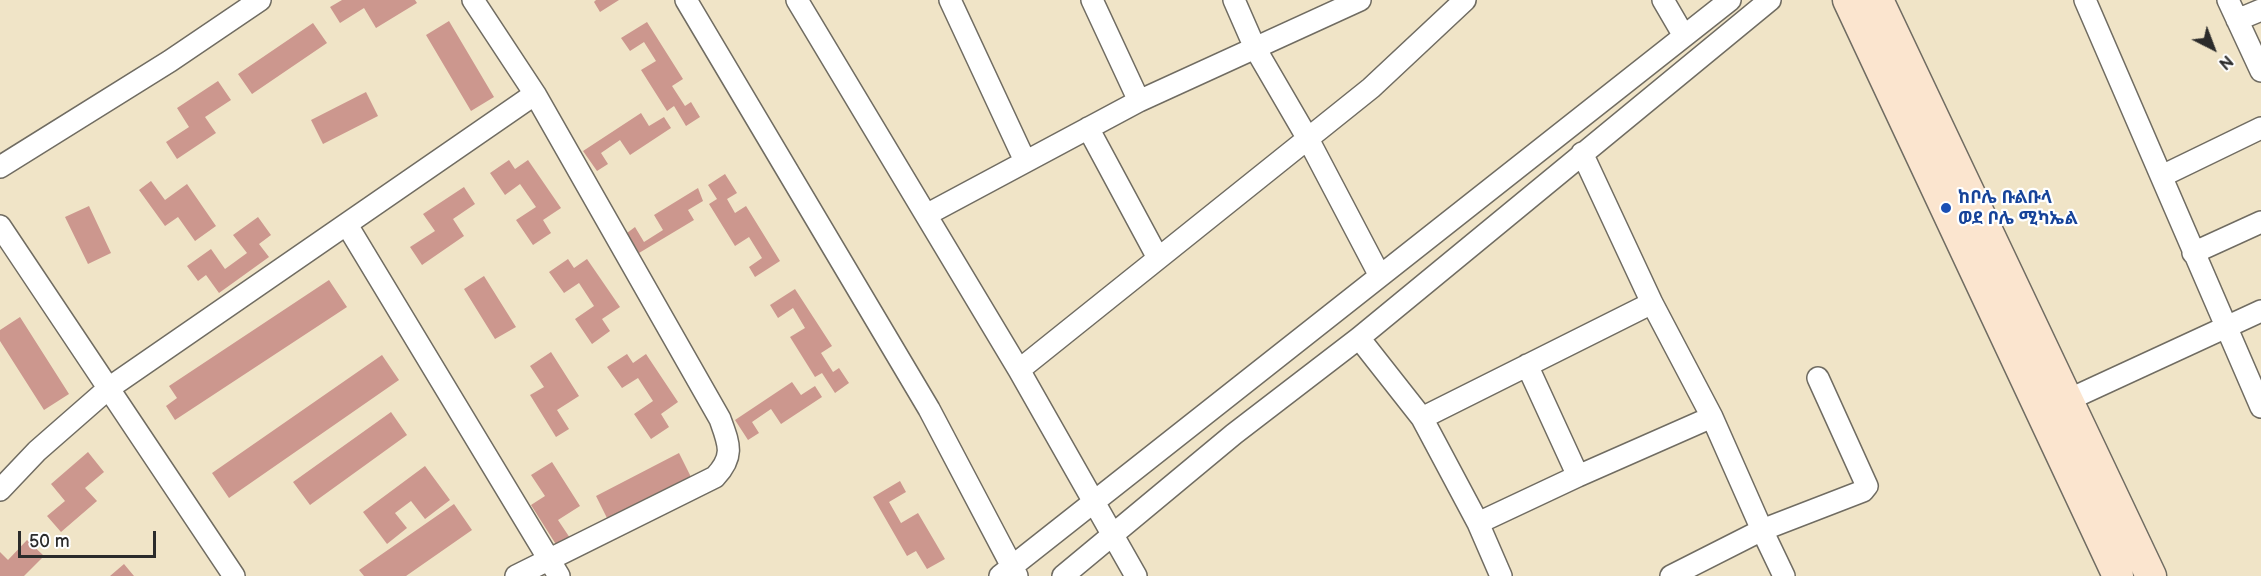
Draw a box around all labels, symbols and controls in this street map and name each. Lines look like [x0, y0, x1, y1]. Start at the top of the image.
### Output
north arrow [2183, 18, 2243, 78]
text: N [2215, 51, 2236, 73]
place label: ከቦሌ ቡልቡላ ወደ ቦሌ ሚካኤል [1958, 187, 2078, 230]
marker: ከቦሌ ቡልቡላ ወደ ቦሌ ሚካኤል [1939, 201, 1953, 215]
scale bar [21, 519, 159, 557]
text: 50 m [29, 531, 70, 552]

